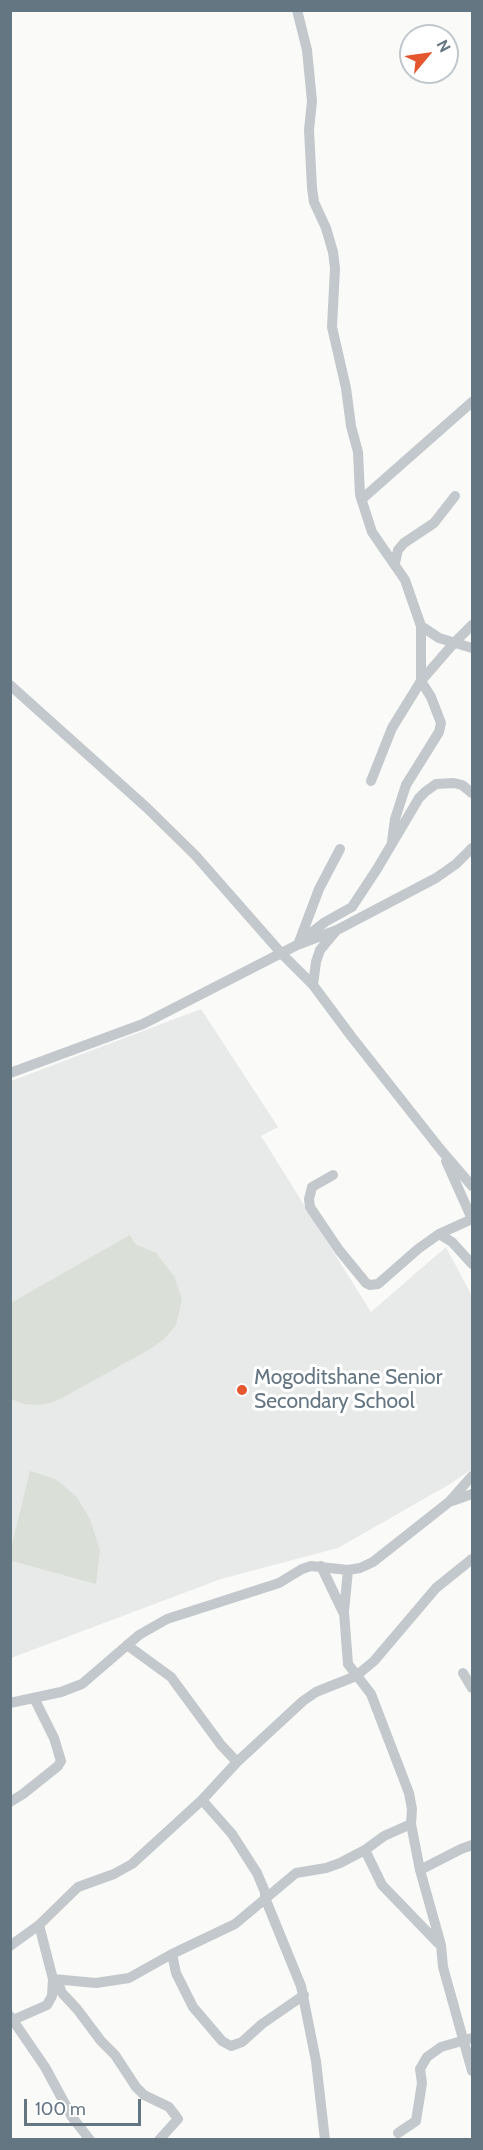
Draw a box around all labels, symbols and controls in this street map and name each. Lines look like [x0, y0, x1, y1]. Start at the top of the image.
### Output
north arrow [399, 24, 459, 84]
text: N [432, 36, 454, 56]
place label: Mogoditshane Senior Secondary School [254, 1365, 442, 1415]
marker: Mogoditshane Senior Secondary School [235, 1383, 249, 1397]
scale bar [27, 2087, 144, 2125]
text: 100 m [35, 2098, 86, 2120]

